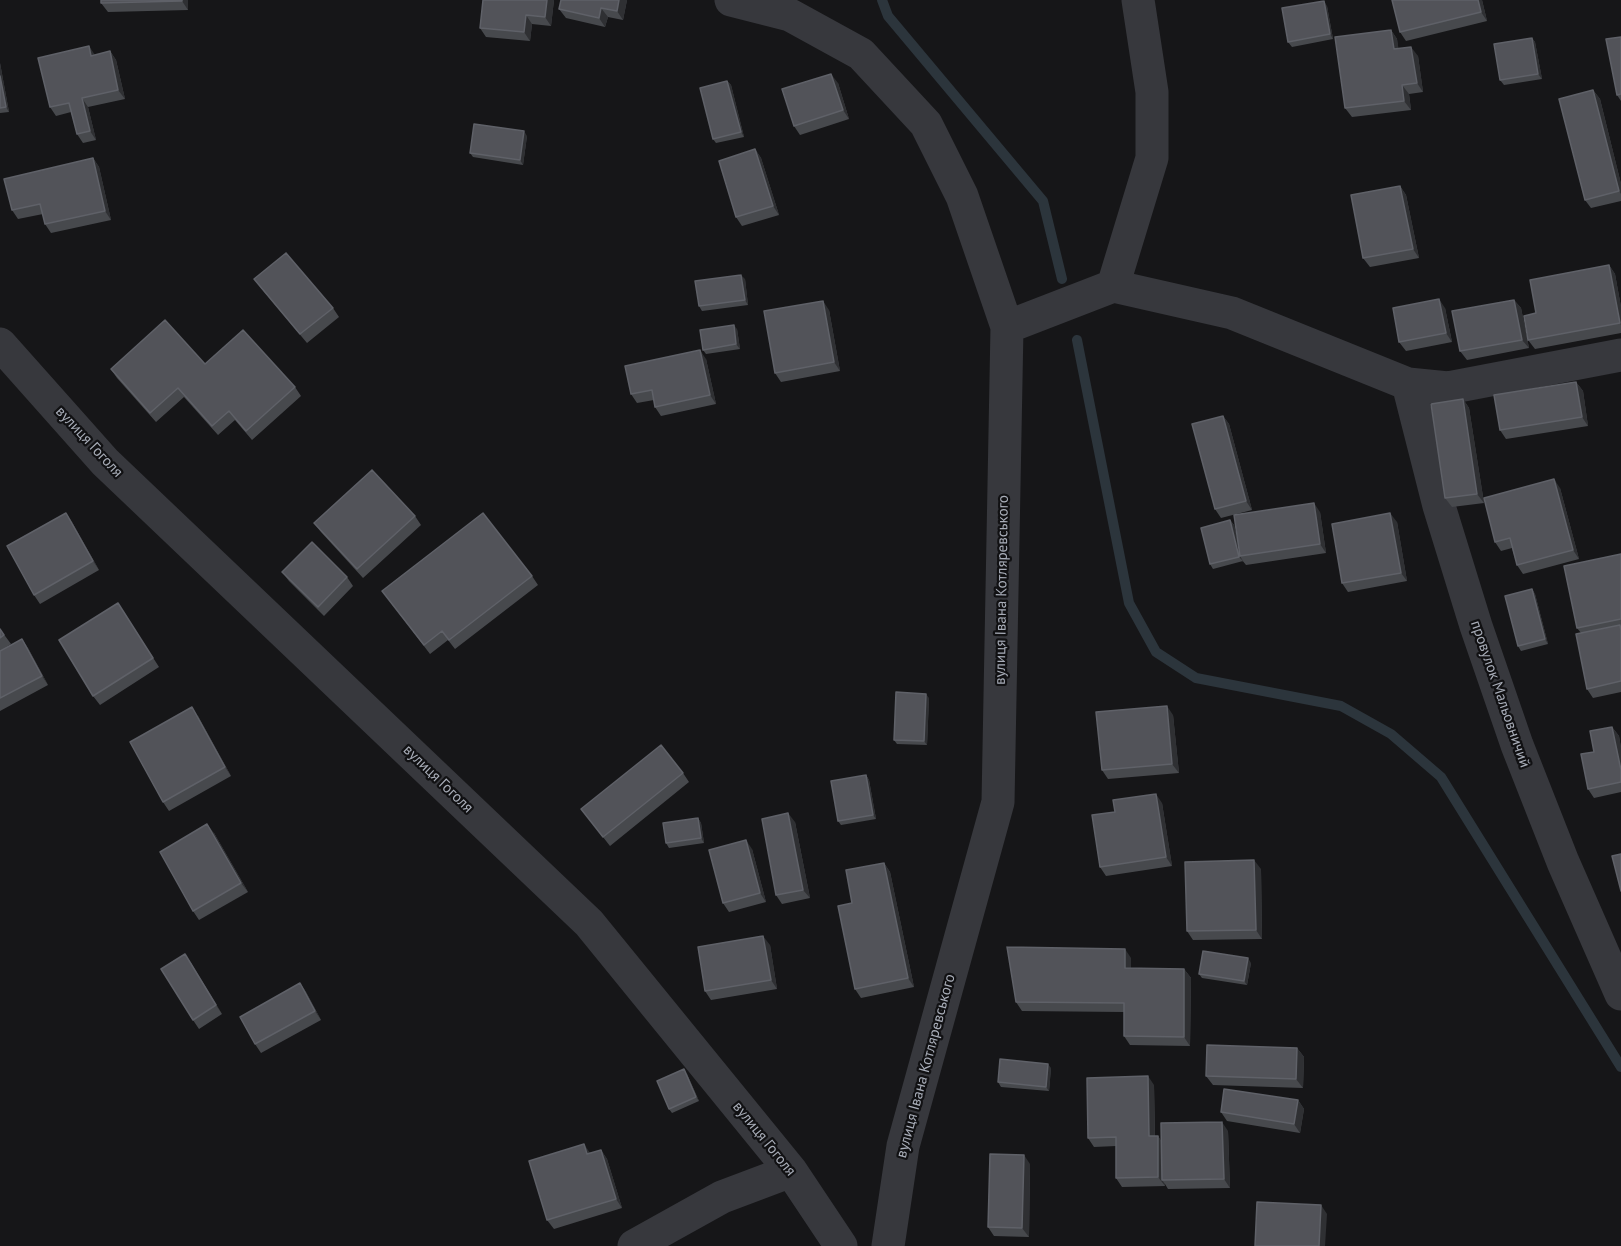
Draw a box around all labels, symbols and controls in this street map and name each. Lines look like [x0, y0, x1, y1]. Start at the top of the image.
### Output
street label: вулиця Гоголя [52, 403, 126, 481]
street label: вулиця Івана Котляревського [991, 495, 1013, 685]
street label: провулок Мальовничий [1466, 618, 1534, 770]
street label: вулиця Гоголя [399, 741, 477, 817]
street label: вулиця Івана Котляревського [893, 972, 959, 1160]
street label: вулиця Гоголя [729, 1098, 799, 1180]

